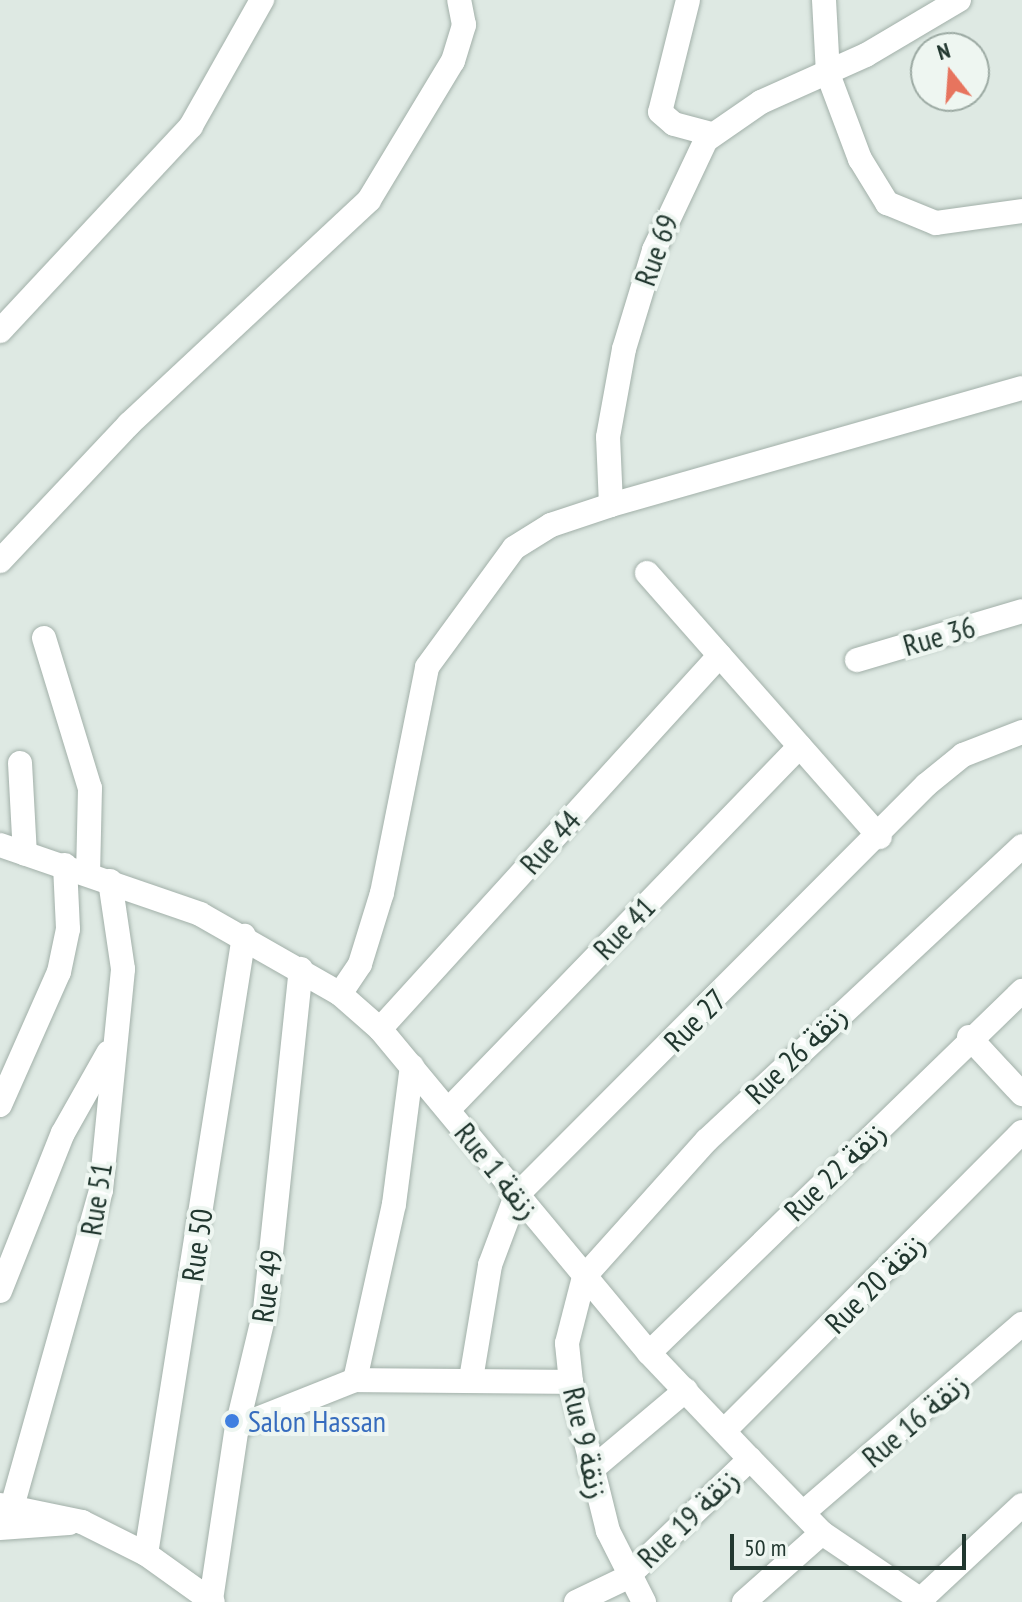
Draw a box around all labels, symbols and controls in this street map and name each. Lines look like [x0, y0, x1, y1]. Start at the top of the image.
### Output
north arrow [910, 32, 990, 112]
text: N [934, 36, 953, 66]
street label: Rue 69 [627, 209, 685, 291]
street label: Rue 36 [899, 609, 979, 663]
street label: Rue 44 [512, 803, 588, 881]
street label: Rue 41 [586, 889, 662, 967]
street label: Rue 27 [656, 981, 734, 1059]
street label: Rue 26 زنقة [738, 997, 854, 1111]
street label: Rue 22 زنقة [777, 1114, 893, 1228]
street label: Rue 1 زنقة [447, 1116, 547, 1226]
street label: Rue 51 [72, 1160, 120, 1238]
street label: Rue 50 [174, 1206, 220, 1284]
street label: Rue 20 زنقة [817, 1225, 933, 1341]
street label: Rue 49 [244, 1247, 290, 1325]
street label: Rue 16 زنقة [855, 1365, 975, 1475]
street label: Rue 9 زنقة [556, 1384, 616, 1502]
place label: Salon Hassan [248, 1403, 386, 1439]
marker: Salon Hassan [223, 1412, 241, 1430]
street label: Rue 19 زنقة [630, 1461, 746, 1575]
scale bar [734, 1518, 970, 1568]
text: 50 m [744, 1532, 786, 1563]

